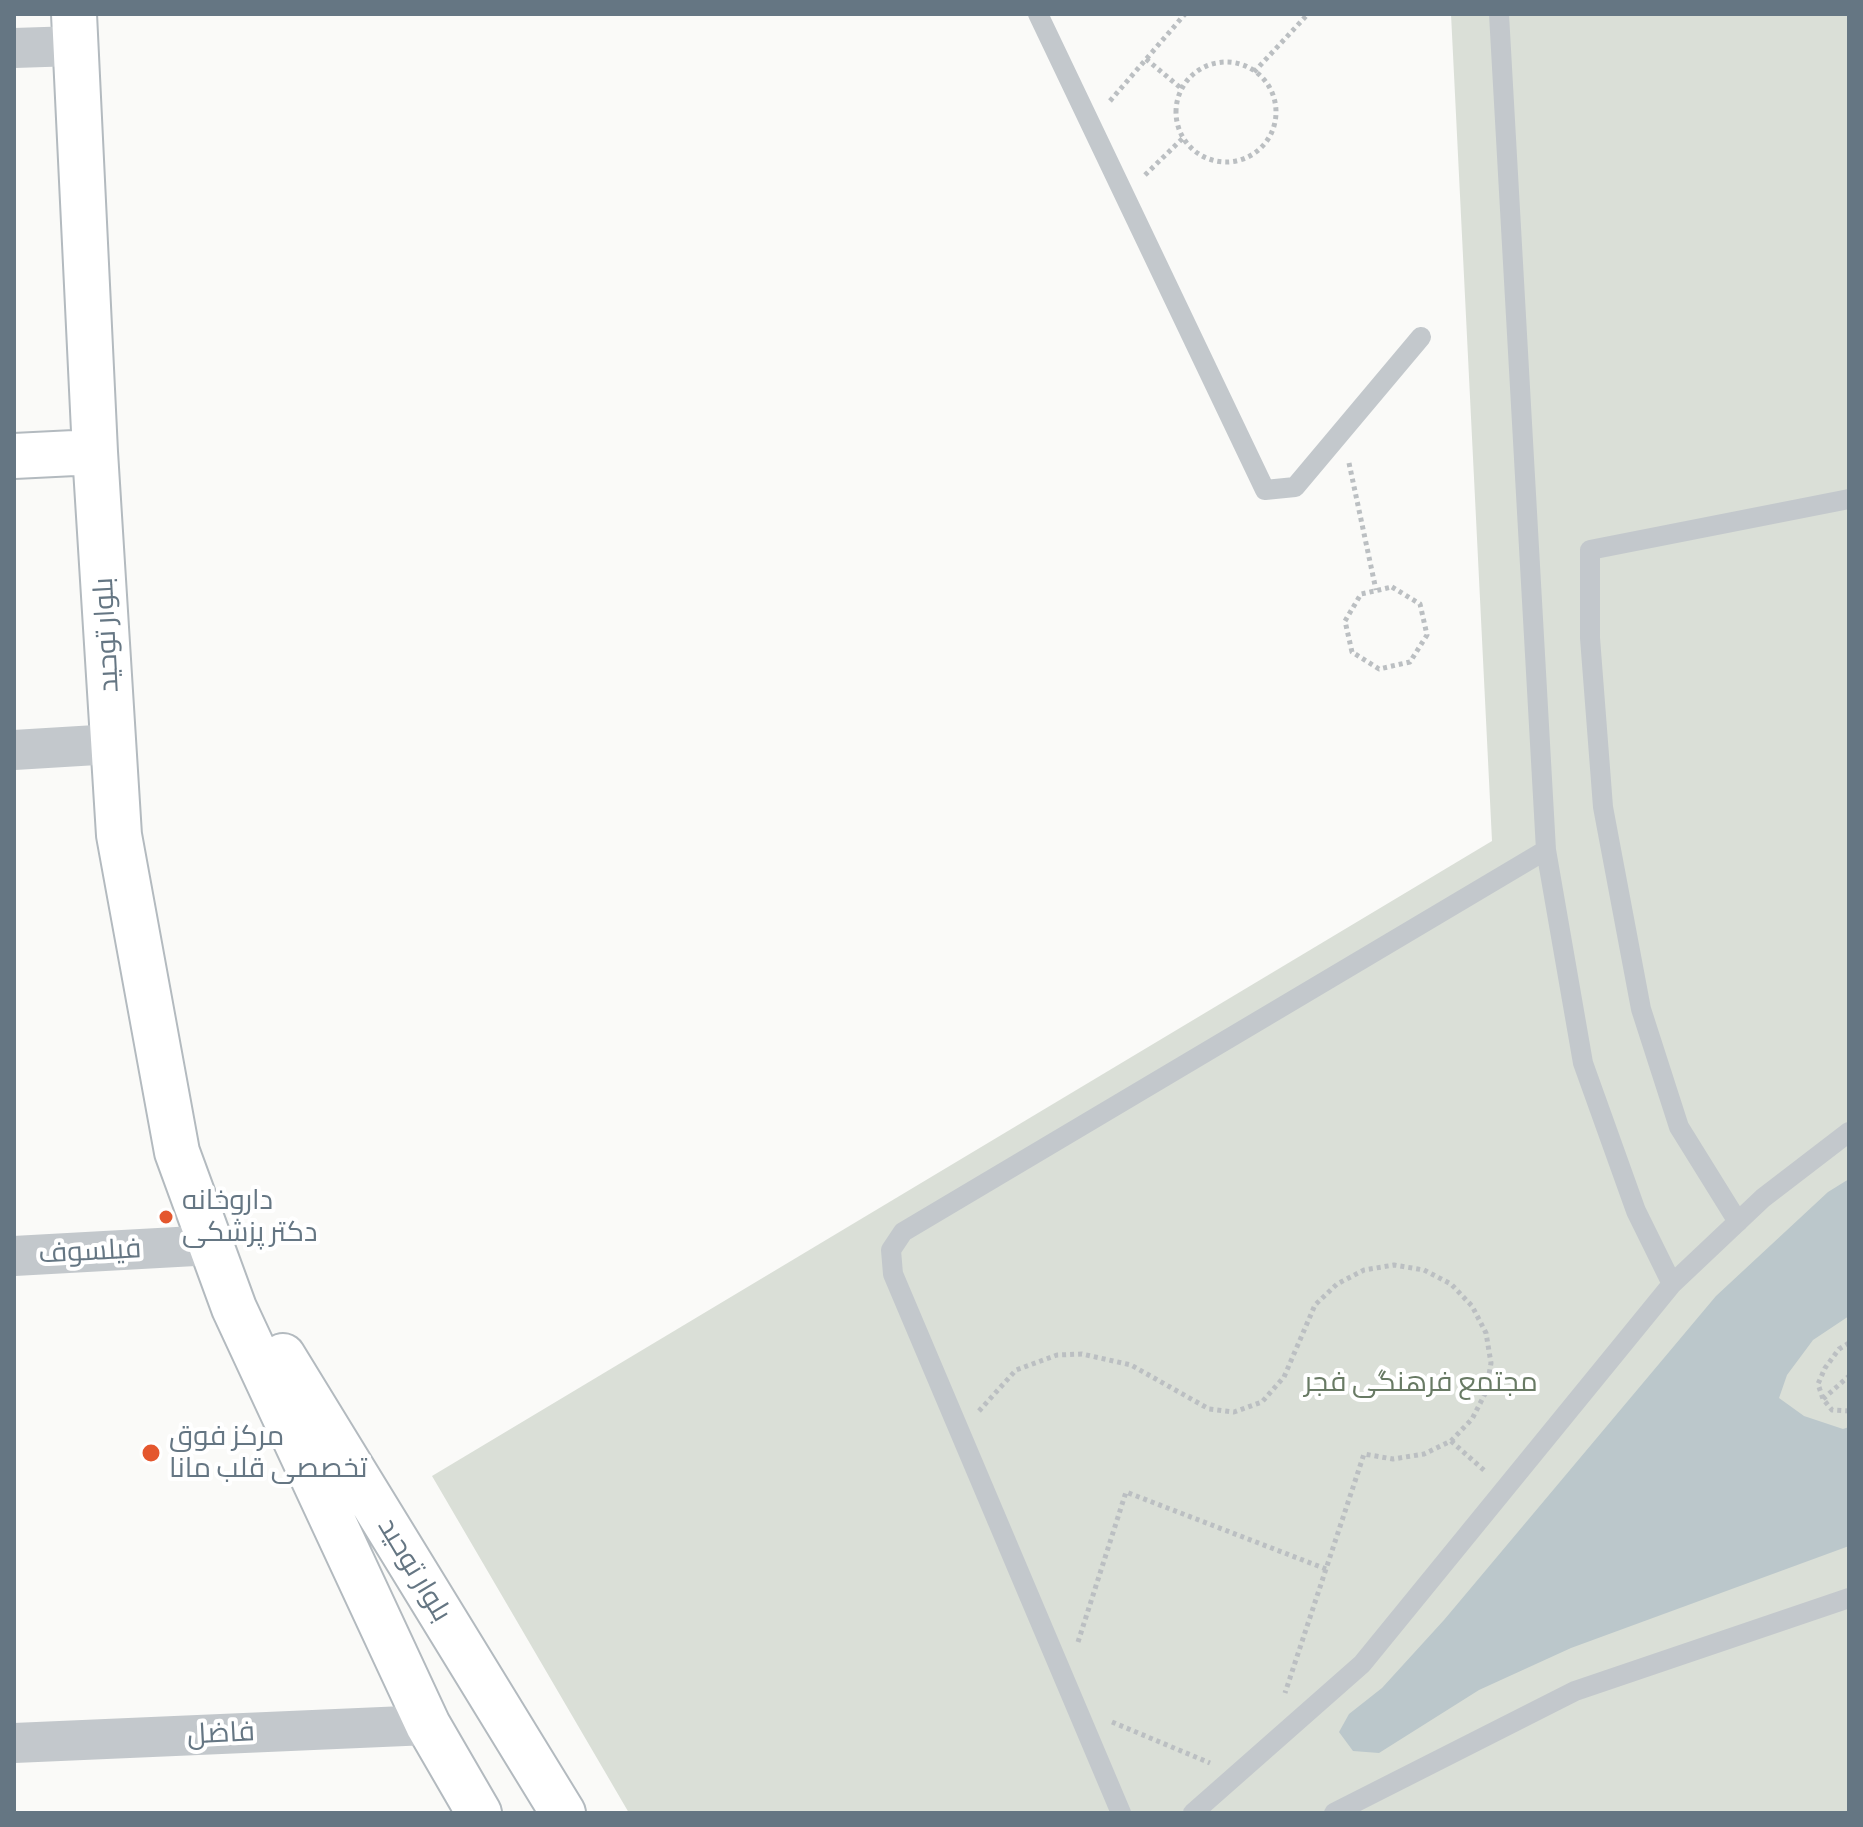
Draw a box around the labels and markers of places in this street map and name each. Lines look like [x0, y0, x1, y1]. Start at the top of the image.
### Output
place label: داروخانه دکتر پزشکی [182, 1184, 317, 1250]
marker: داروخانه دکتر پزشکی [157, 1208, 175, 1226]
place label: مرکز فوق تخصصی قلب مانا [169, 1420, 368, 1486]
marker: مرکز فوق تخصصی قلب مانا [140, 1442, 162, 1464]

